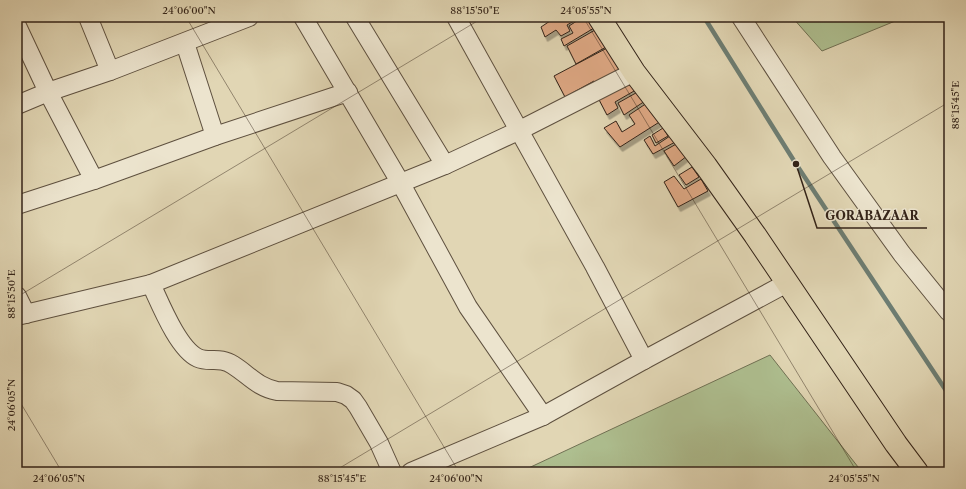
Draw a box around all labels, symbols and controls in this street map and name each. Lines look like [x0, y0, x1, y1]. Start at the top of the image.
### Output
text: 24°06'00"N [162, 4, 216, 17]
text: 88°15'50"E [450, 4, 500, 17]
text: 24°05'55"N [560, 4, 612, 17]
text: 88°15'45"E [949, 81, 962, 129]
callout: GORABAZAAR [817, 204, 927, 228]
text: GORABAZAAR [825, 208, 919, 223]
text: 88°15'50"E [5, 269, 18, 319]
text: 24°06'05"N [5, 379, 18, 431]
text: 24°06'05"N [33, 472, 85, 485]
text: 88°15'45"E [318, 472, 366, 485]
text: 24°06'00"N [429, 472, 483, 485]
text: 24°05'55"N [828, 472, 880, 485]

